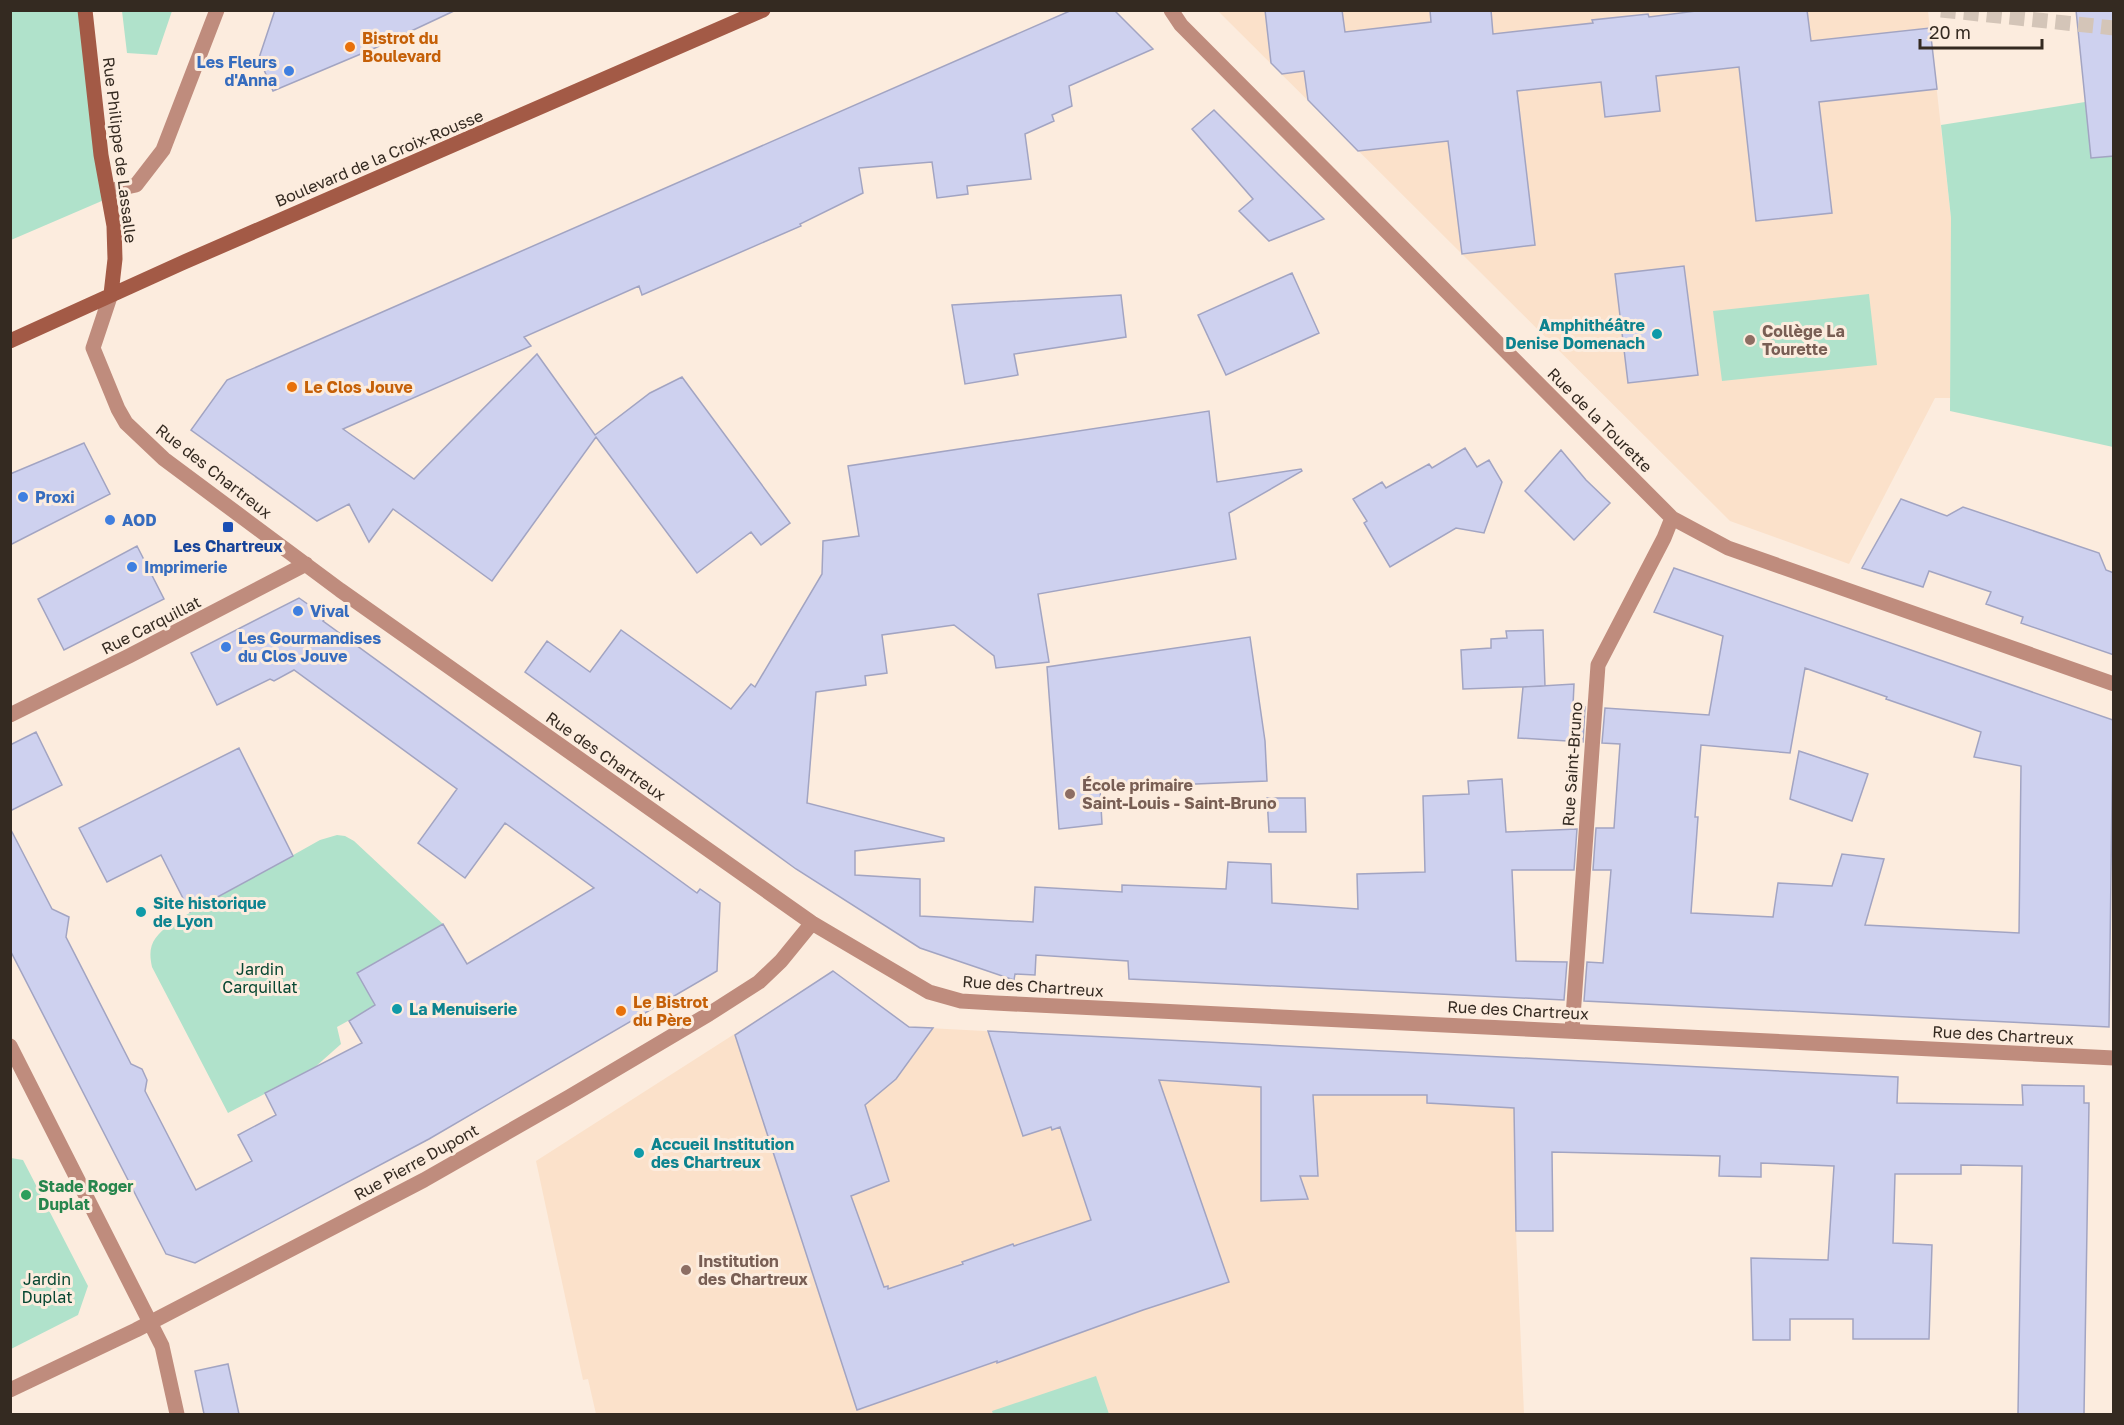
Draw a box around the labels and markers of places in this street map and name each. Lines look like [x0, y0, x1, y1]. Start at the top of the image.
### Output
place label: Bistrot du Boulevard [362, 28, 441, 66]
marker: Bistrot du Boulevard [343, 40, 357, 54]
place label: Les Fleurs d'Anna [197, 52, 277, 90]
marker: Les Fleurs d'Anna [282, 64, 296, 78]
place label: Amphithéâtre Denise Domenach [1505, 315, 1645, 353]
place label: Collège La Tourette [1762, 321, 1845, 359]
marker: Amphithéâtre Denise Domenach [1650, 327, 1664, 341]
marker: Collège La Tourette [1743, 333, 1757, 347]
place label: Le Clos Jouve [304, 377, 413, 397]
marker: Le Clos Jouve [285, 380, 299, 394]
place label: Proxi [35, 487, 75, 507]
marker: Proxi [16, 490, 30, 504]
place label: AOD [122, 510, 157, 530]
marker: AOD [103, 513, 117, 527]
marker: Les Chartreux [221, 520, 235, 534]
place label: Les Chartreux [173, 536, 283, 556]
place label: Imprimerie [144, 557, 227, 577]
marker: Imprimerie [125, 560, 139, 574]
place label: Vival [310, 601, 350, 621]
marker: Vival [291, 604, 305, 618]
place label: Les Gourmandises du Clos Jouve [238, 628, 381, 666]
marker: Les Gourmandises du Clos Jouve [219, 640, 233, 654]
place label: École primaire Saint-Louis - Saint-Bruno [1082, 775, 1277, 813]
marker: École primaire Saint-Louis - Saint-Bruno [1063, 787, 1077, 801]
place label: Site historique de Lyon [153, 893, 266, 931]
marker: Site historique de Lyon [134, 905, 148, 919]
place label: Le Bistrot du Père [633, 992, 708, 1030]
place label: La Menuiserie [409, 999, 517, 1019]
marker: La Menuiserie [390, 1002, 404, 1016]
marker: Le Bistrot du Père [614, 1004, 628, 1018]
place label: Accueil Institution des Chartreux [651, 1134, 794, 1172]
marker: Accueil Institution des Chartreux [632, 1146, 646, 1160]
place label: Stade Roger Duplat [38, 1176, 134, 1214]
marker: Stade Roger Duplat [19, 1188, 33, 1202]
place label: Institution des Chartreux [698, 1251, 808, 1289]
marker: Institution des Chartreux [679, 1263, 693, 1277]

